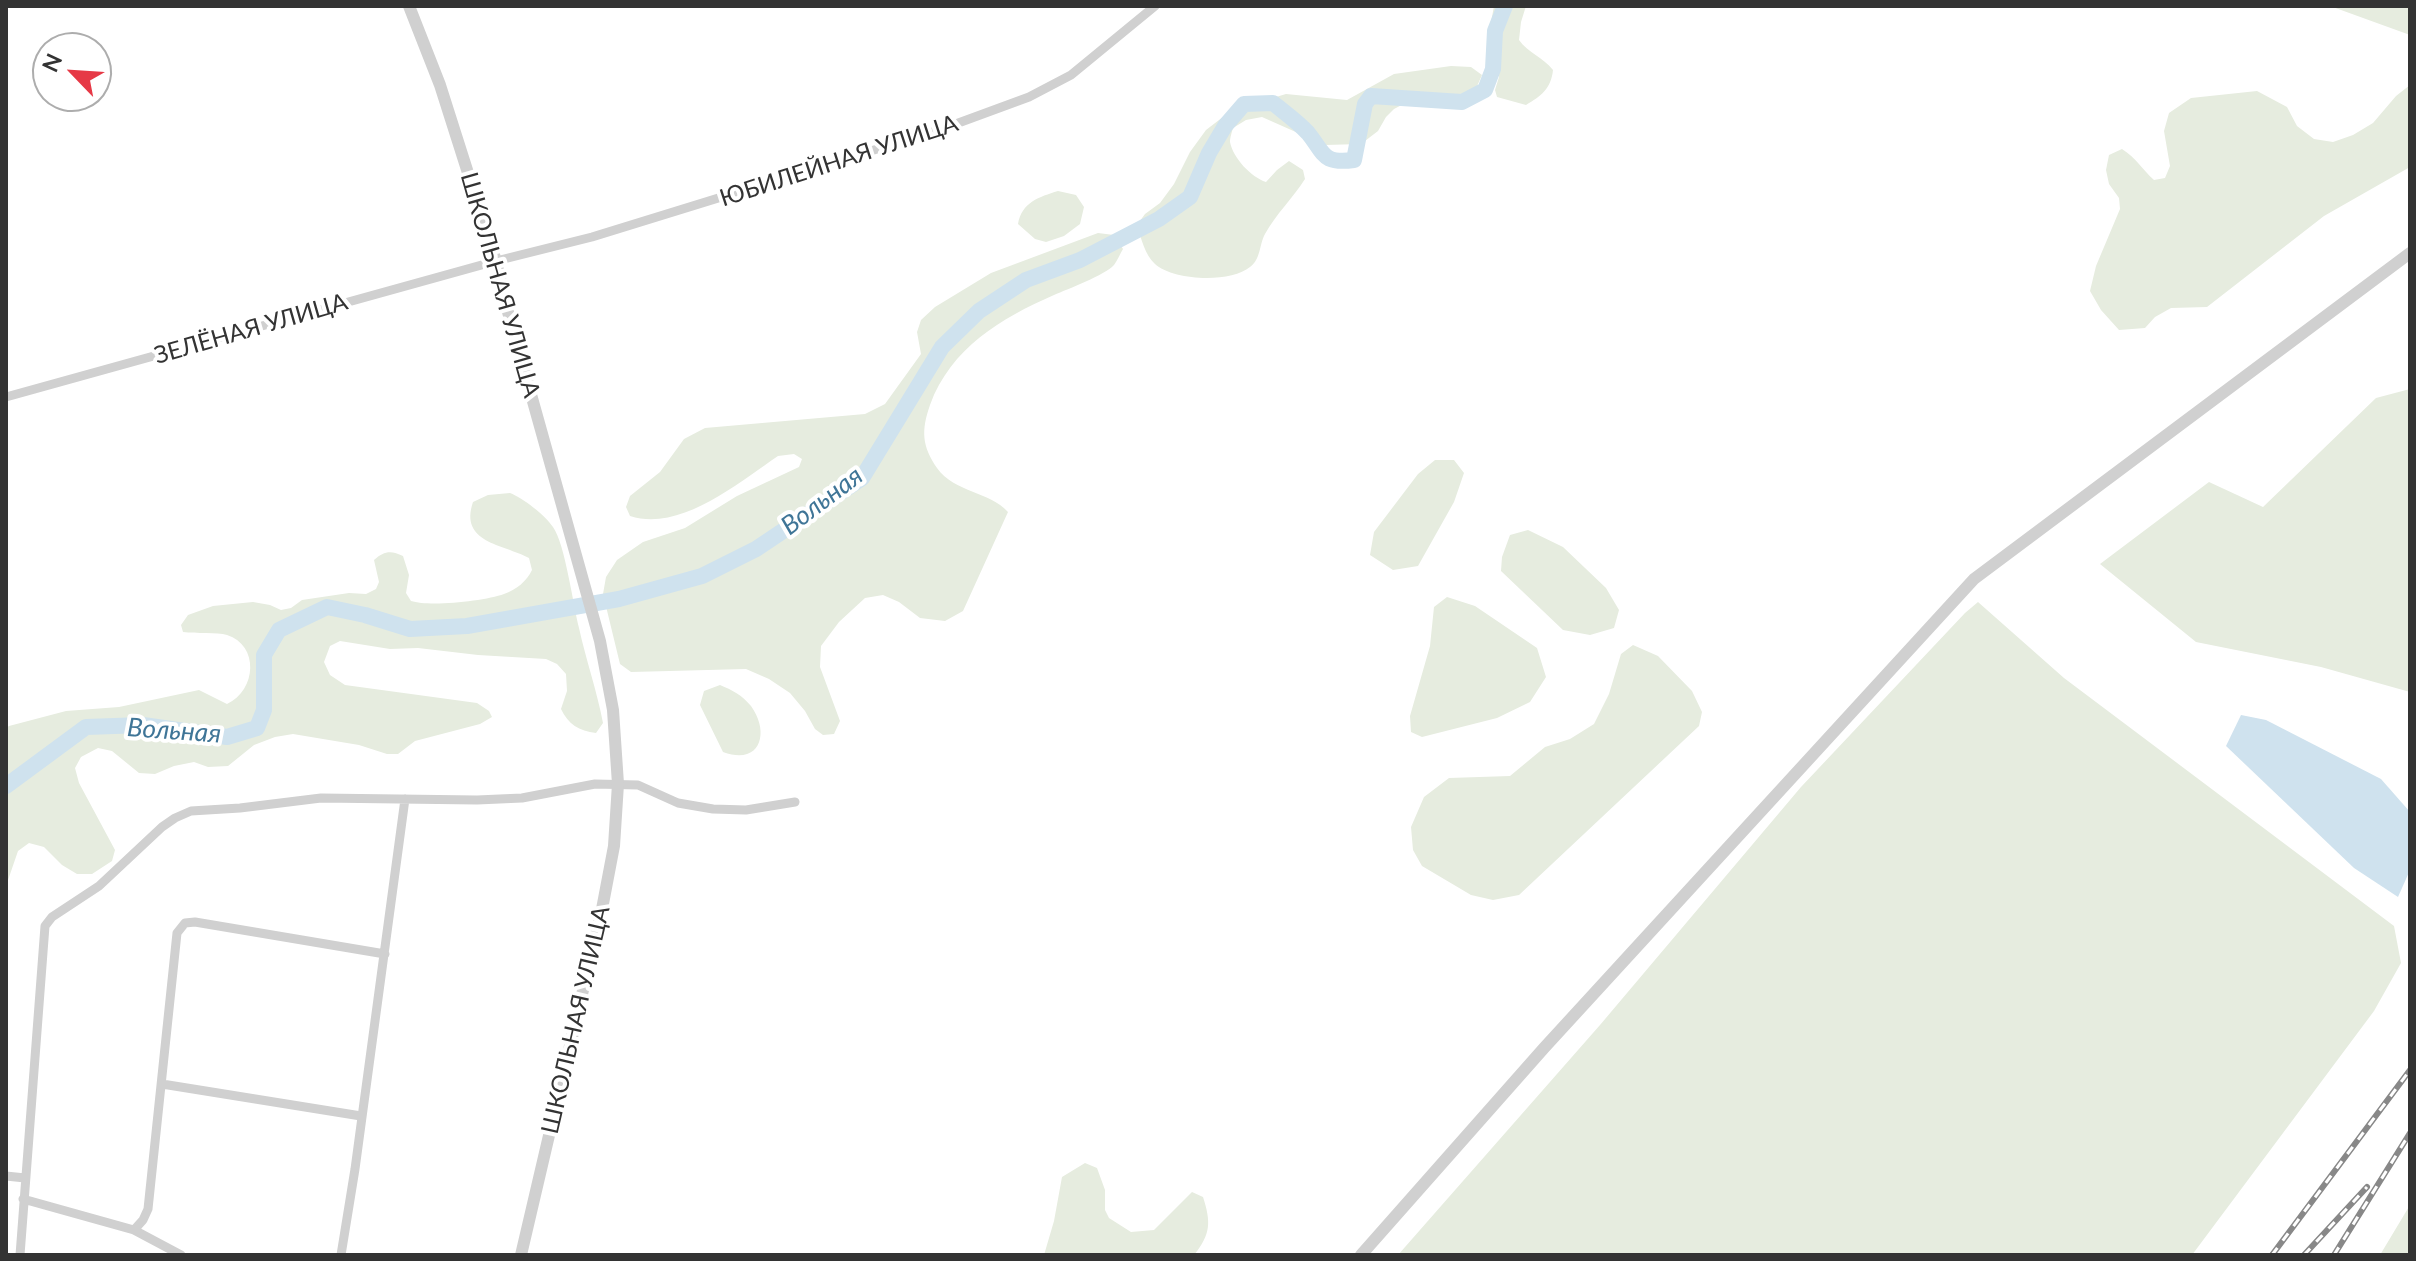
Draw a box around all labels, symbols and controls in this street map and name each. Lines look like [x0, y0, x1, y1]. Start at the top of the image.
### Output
north arrow [32, 32, 112, 112]
text: N [36, 49, 67, 76]
street label: ЮБИЛЕЙНАЯ УЛИЦА [716, 109, 962, 213]
street label: ШКОЛЬНАЯ УЛИЦА [454, 169, 546, 401]
street label: ЗЕЛЁНАЯ УЛИЦА [151, 288, 351, 370]
water label: Вольная [775, 460, 869, 542]
water label: Вольная [126, 712, 222, 750]
street label: ШКОЛЬНАЯ УЛИЦА [536, 903, 616, 1137]

